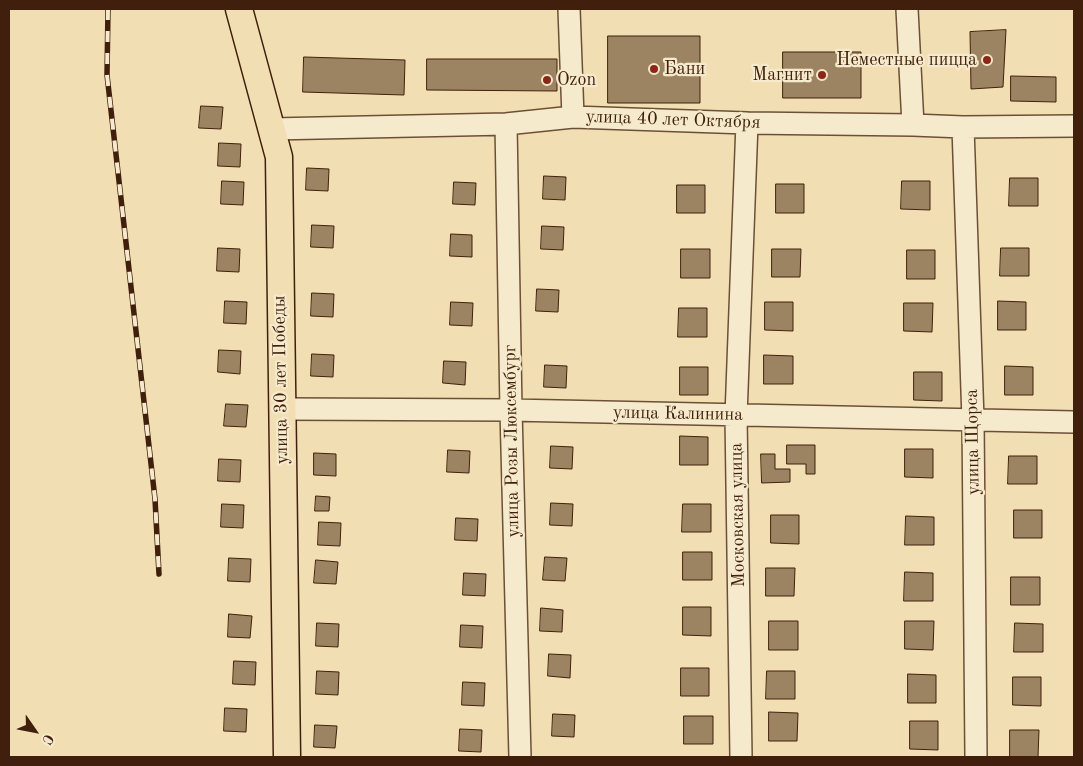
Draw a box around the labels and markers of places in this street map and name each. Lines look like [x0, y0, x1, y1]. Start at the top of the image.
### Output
place label: Неместные пицца [836, 49, 977, 71]
marker: Неместные пицца [981, 54, 993, 66]
place label: Бани [664, 58, 705, 80]
marker: Бани [648, 63, 660, 75]
place label: Магнит [752, 64, 812, 86]
place label: Ozon [557, 69, 596, 91]
marker: Магнит [816, 69, 828, 81]
marker: Ozon [541, 74, 553, 86]

